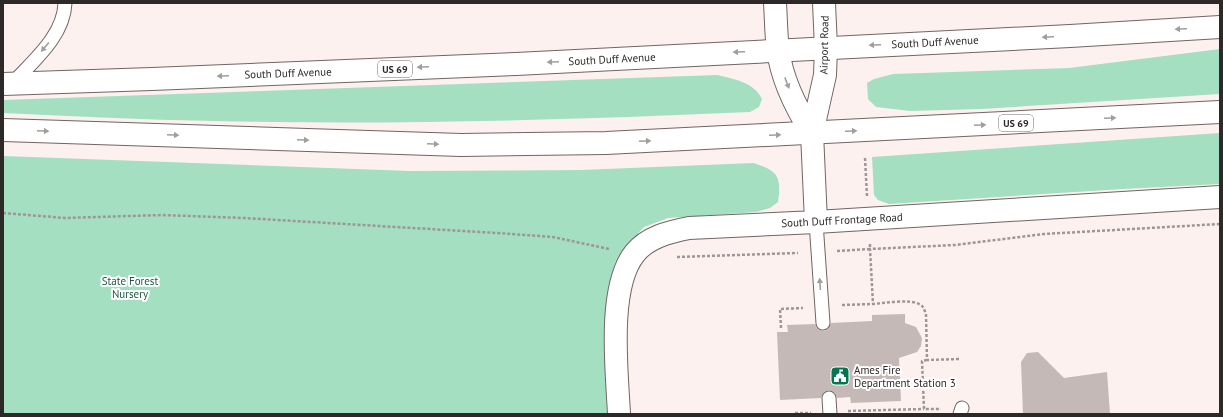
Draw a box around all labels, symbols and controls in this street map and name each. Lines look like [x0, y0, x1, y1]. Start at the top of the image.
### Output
street label: Airport Road [816, 15, 832, 75]
one-way arrow [1175, 26, 1187, 33]
street label: South Duff Avenue [891, 33, 979, 51]
one-way arrow [1041, 34, 1054, 40]
one-way arrow [41, 42, 49, 52]
one-way arrow [869, 42, 881, 49]
one-way arrow [733, 48, 745, 55]
street label: South Duff Avenue [568, 50, 656, 68]
one-way arrow [547, 58, 559, 65]
road number: US 69 [378, 61, 412, 77]
street label: South Duff Avenue [244, 64, 332, 82]
one-way arrow [417, 64, 429, 71]
one-way arrow [216, 73, 229, 79]
one-way arrow [784, 77, 790, 89]
one-way arrow [1104, 114, 1116, 121]
road number: US 69 [999, 115, 1033, 131]
one-way arrow [974, 121, 986, 128]
one-way arrow [37, 128, 50, 134]
one-way arrow [845, 128, 857, 135]
one-way arrow [167, 132, 179, 139]
one-way arrow [769, 132, 782, 138]
one-way arrow [297, 137, 310, 143]
one-way arrow [639, 138, 651, 145]
one-way arrow [427, 141, 439, 148]
street label: South Duff Frontage Road [781, 210, 903, 230]
park label: State Forest Nursery [102, 274, 158, 301]
one-way arrow [817, 277, 823, 290]
place label: Ames Fire Department Station 3 [854, 363, 956, 390]
public building icon: Ames Fire Department Station 3 [829, 365, 851, 387]

